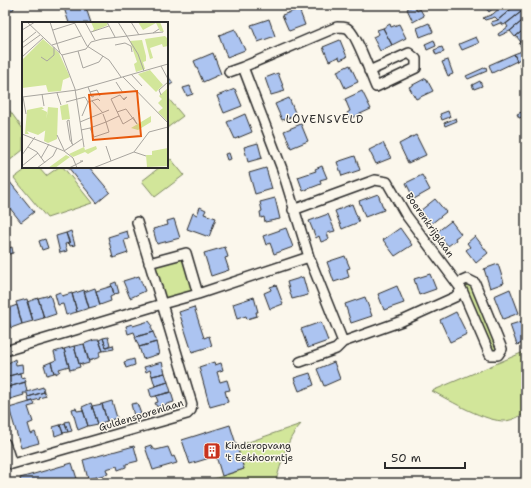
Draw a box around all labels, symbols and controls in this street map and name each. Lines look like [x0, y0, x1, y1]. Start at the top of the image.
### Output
inset map [22, 22, 168, 168]
district label: LOVENSVELD [286, 112, 364, 127]
street label: Boerenkrijglaan [403, 190, 457, 260]
street label: Guldensporenlaan [97, 396, 185, 434]
place label: Kinderopvang 't Eekhoorntje [225, 439, 294, 464]
building icon: Kinderopvang 't Eekhoorntje [202, 441, 222, 461]
scale bar [385, 444, 465, 470]
text: 50 m [391, 450, 421, 466]

